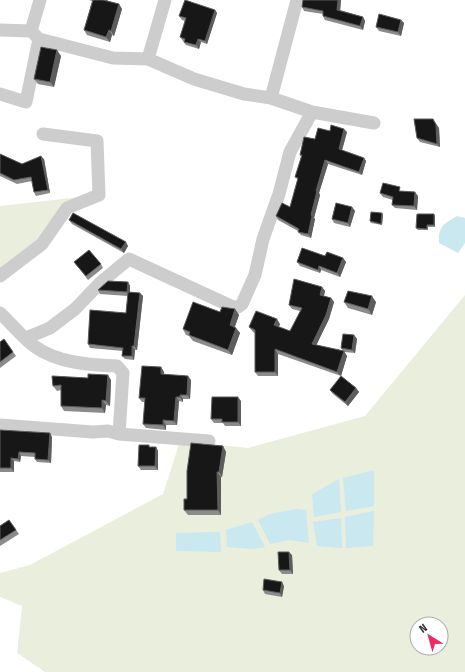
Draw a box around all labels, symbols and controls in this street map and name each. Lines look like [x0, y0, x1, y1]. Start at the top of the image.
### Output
north arrow [409, 616, 449, 656]
text: N [417, 621, 430, 636]

